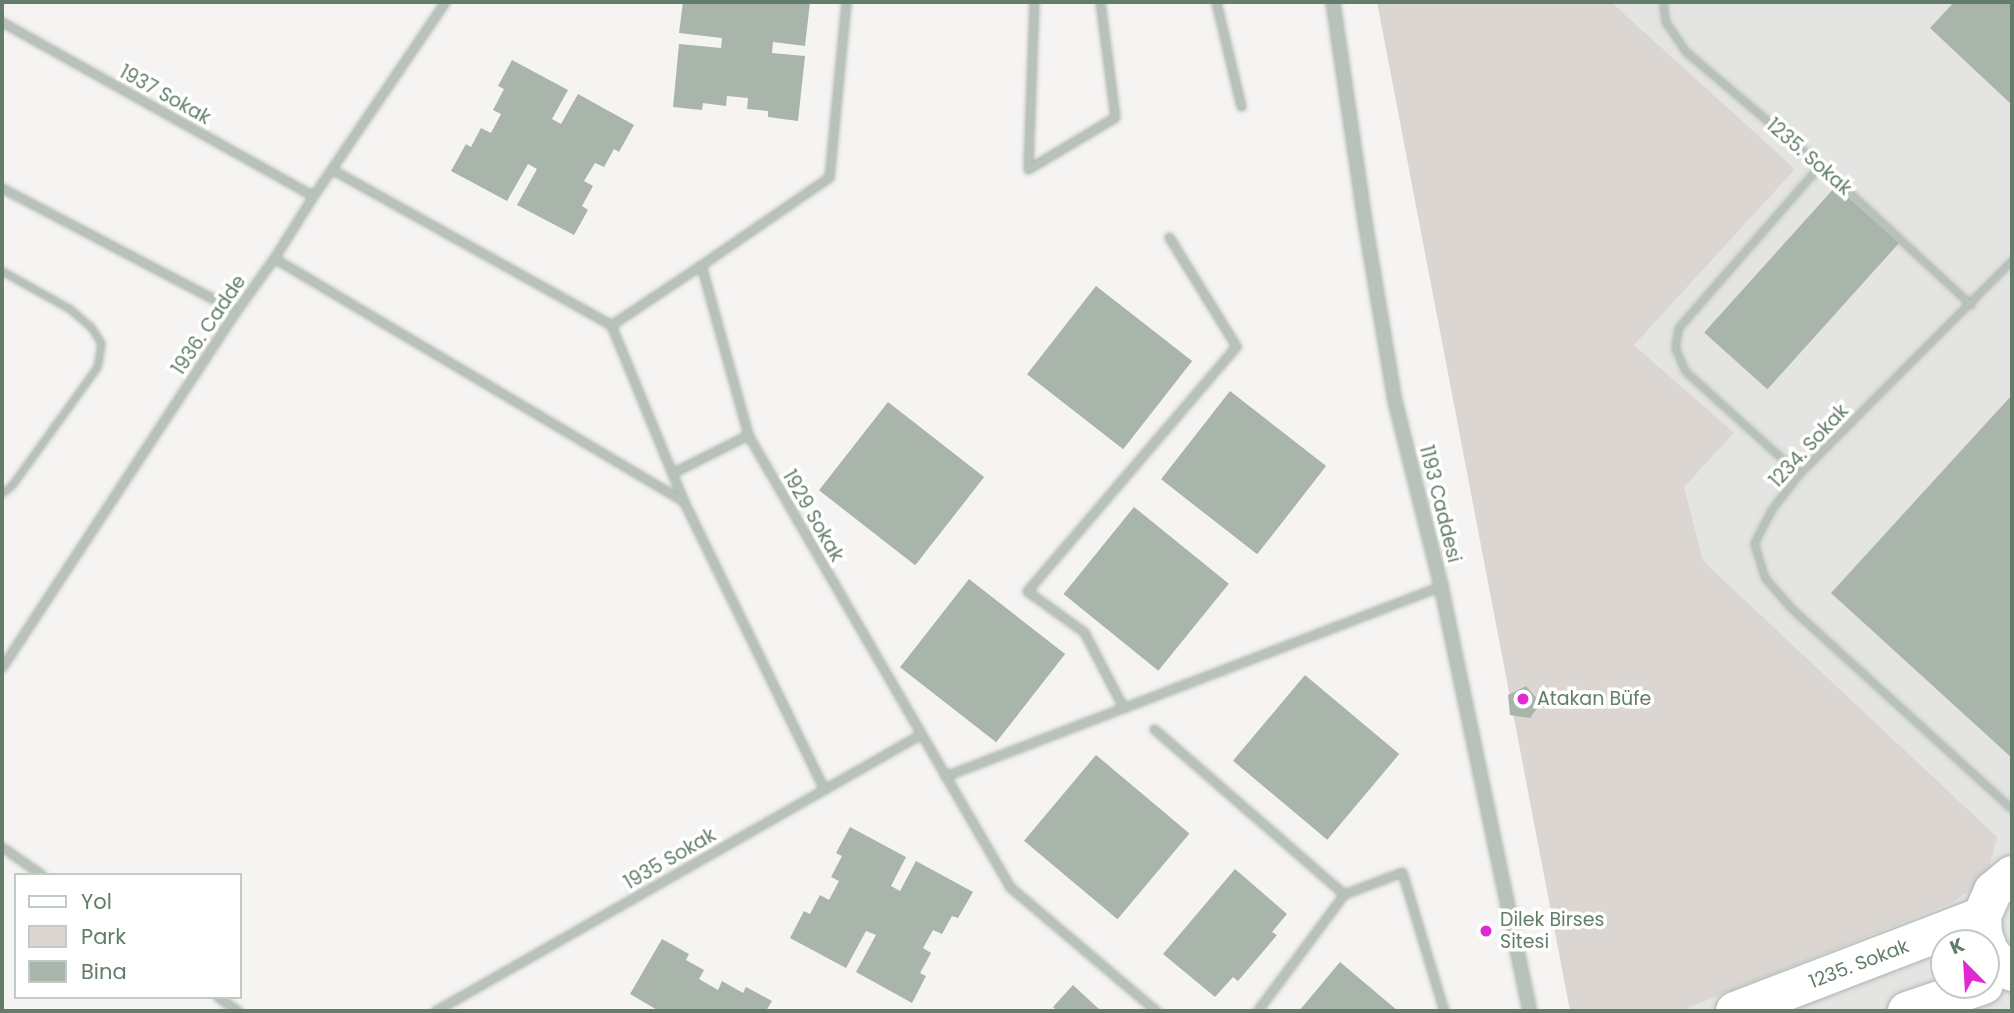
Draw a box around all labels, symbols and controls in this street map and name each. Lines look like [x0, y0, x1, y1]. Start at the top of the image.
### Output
street label: 1937 Sokak [116, 61, 214, 129]
street label: 1235. Sokak [1762, 114, 1856, 200]
street label: 1936. Cadde [167, 271, 251, 379]
street label: 1234. Sokak [1765, 400, 1853, 492]
street label: 1193 Caddesi [1414, 443, 1466, 565]
street label: 1929 Sokak [778, 466, 848, 566]
place label: Atakan Büfe [1537, 688, 1651, 710]
marker: Atakan Büfe [1515, 691, 1531, 707]
street label: 1935 Sokak [620, 824, 720, 894]
legend [14, 873, 242, 999]
text: Yol [81, 887, 112, 916]
place label: Dilek Birses Sitesi [1500, 909, 1604, 953]
text: Park [81, 922, 126, 951]
marker: Dilek Birses Sitesi [1478, 923, 1494, 939]
north arrow [1930, 929, 2000, 999]
text: K [1946, 931, 1969, 961]
street label: 1235. Sokak [1806, 935, 1912, 993]
text: Bina [81, 957, 127, 986]

